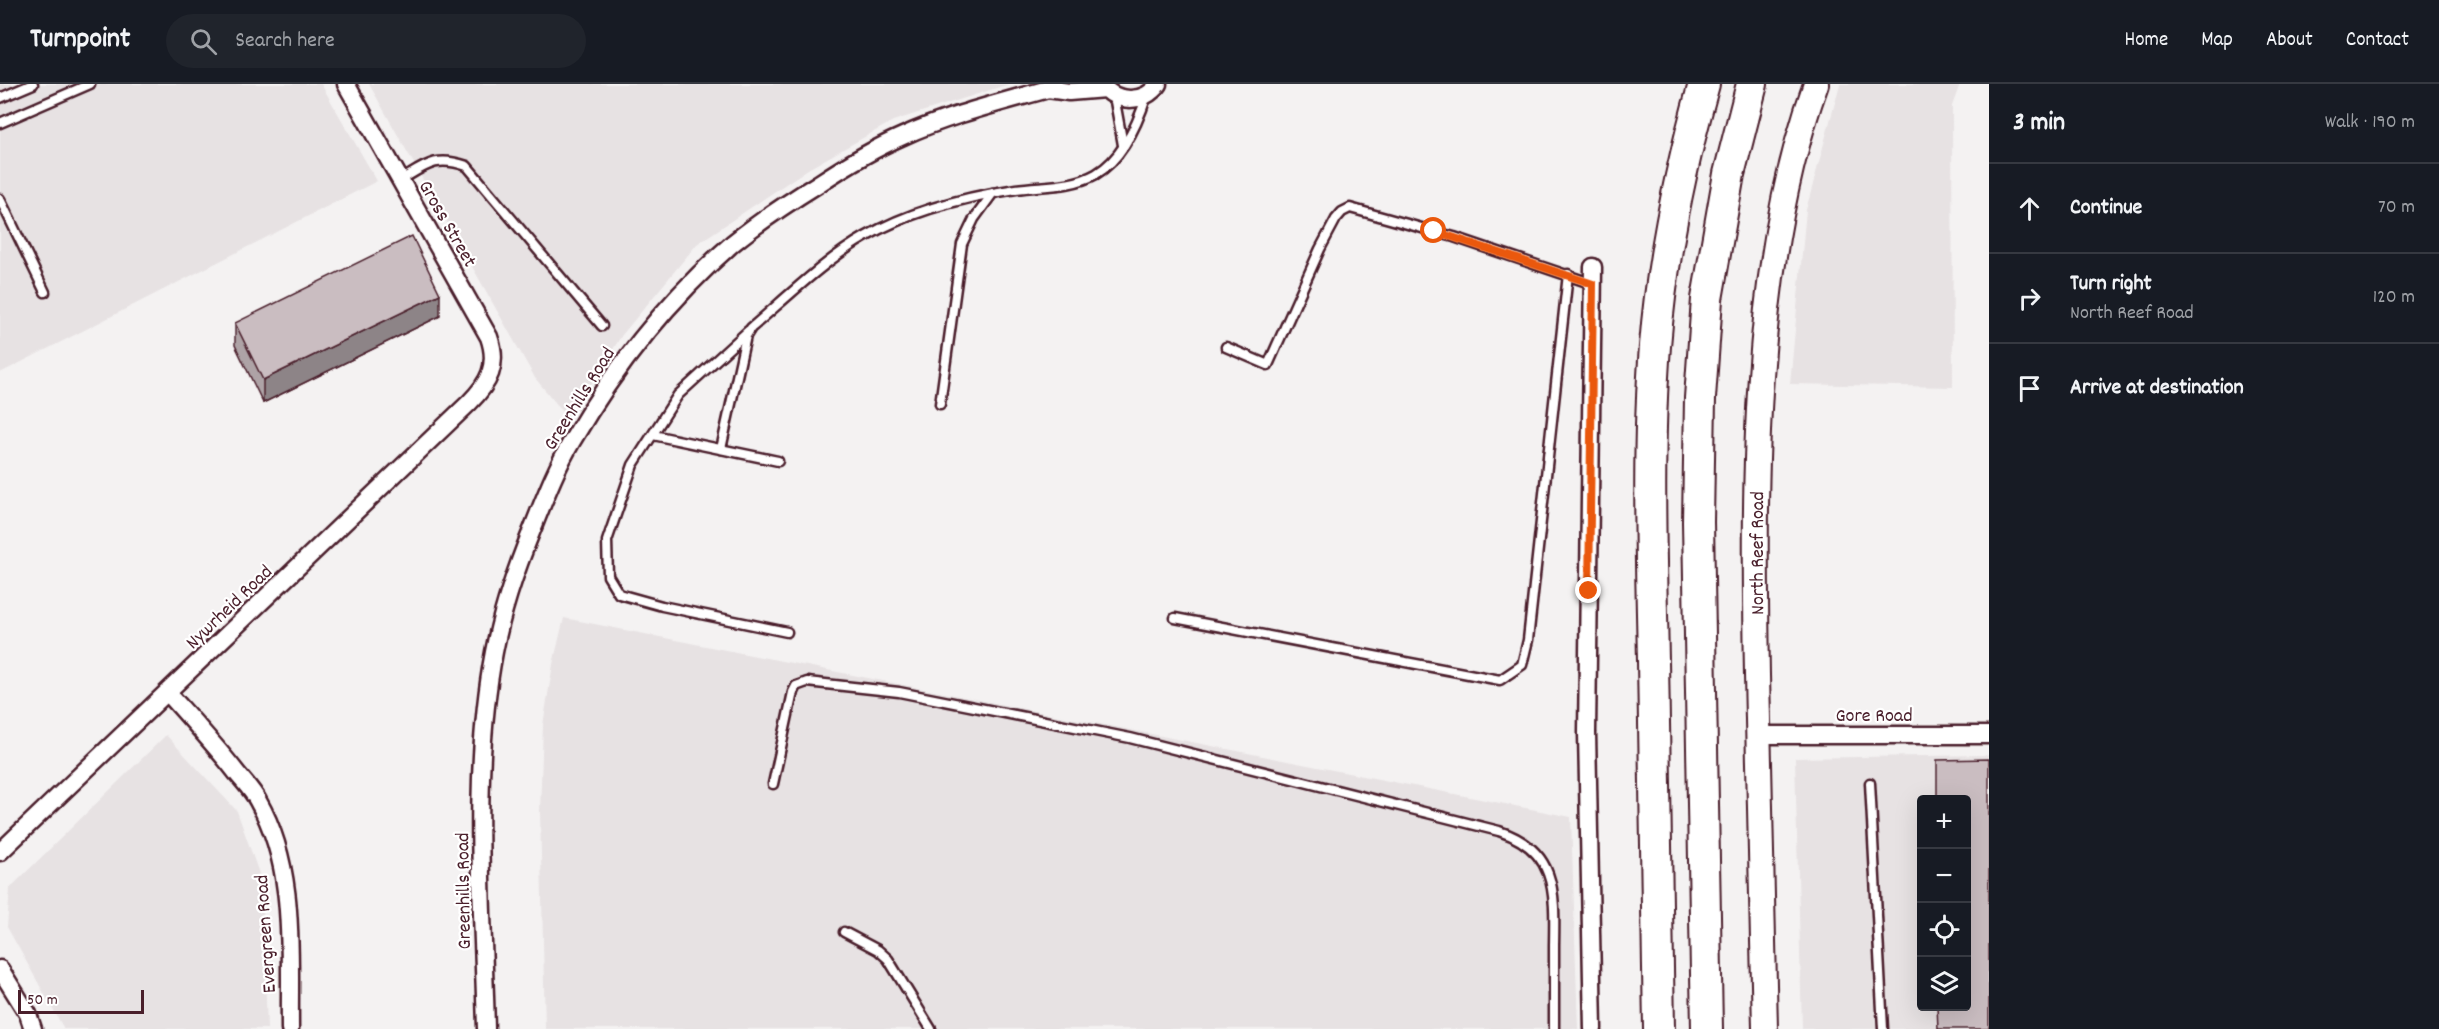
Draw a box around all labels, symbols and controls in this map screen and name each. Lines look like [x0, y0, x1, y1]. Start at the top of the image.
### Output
search box [166, 14, 586, 68]
text: Turnpoint [30, 21, 130, 61]
icon: search [187, 25, 220, 58]
text: Search here [235, 26, 335, 57]
text: Home [2124, 26, 2168, 56]
text: Map [2201, 26, 2233, 56]
text: About [2266, 26, 2313, 56]
text: Contact [2346, 26, 2409, 56]
text: 3 min [2013, 105, 2065, 142]
text: Walk · 190 m [2325, 109, 2415, 137]
street label: Gross Street [410, 176, 483, 273]
icon: ahead [2013, 192, 2046, 225]
text: Continue [2070, 193, 2142, 224]
text: 70 m [2378, 194, 2415, 222]
route start [1420, 217, 1446, 243]
text: Turn right [2070, 269, 2152, 300]
icon: right [2013, 282, 2046, 315]
text: 120 m [2373, 284, 2415, 312]
text: North Reef Road [2070, 300, 2194, 328]
street label: Greenhills Road [538, 343, 623, 457]
icon: arrive [2013, 372, 2046, 405]
text: Arrive at destination [2070, 373, 2244, 404]
street label: North Reef Road [1745, 491, 1773, 615]
street label: Nywrheid Road [180, 559, 280, 657]
route end [1575, 577, 1601, 603]
street label: Gore Road [1835, 703, 1913, 731]
map controls [1917, 795, 1971, 1011]
button: + [1917, 795, 1971, 849]
street label: Greenhills Road [450, 832, 480, 950]
button: − [1917, 849, 1971, 903]
street label: Evergreen Road [249, 874, 285, 994]
button: locate [1917, 903, 1971, 957]
button: layers [1917, 957, 1971, 1011]
scale bar [18, 987, 144, 1014]
text: 50 m [27, 989, 58, 1012]

